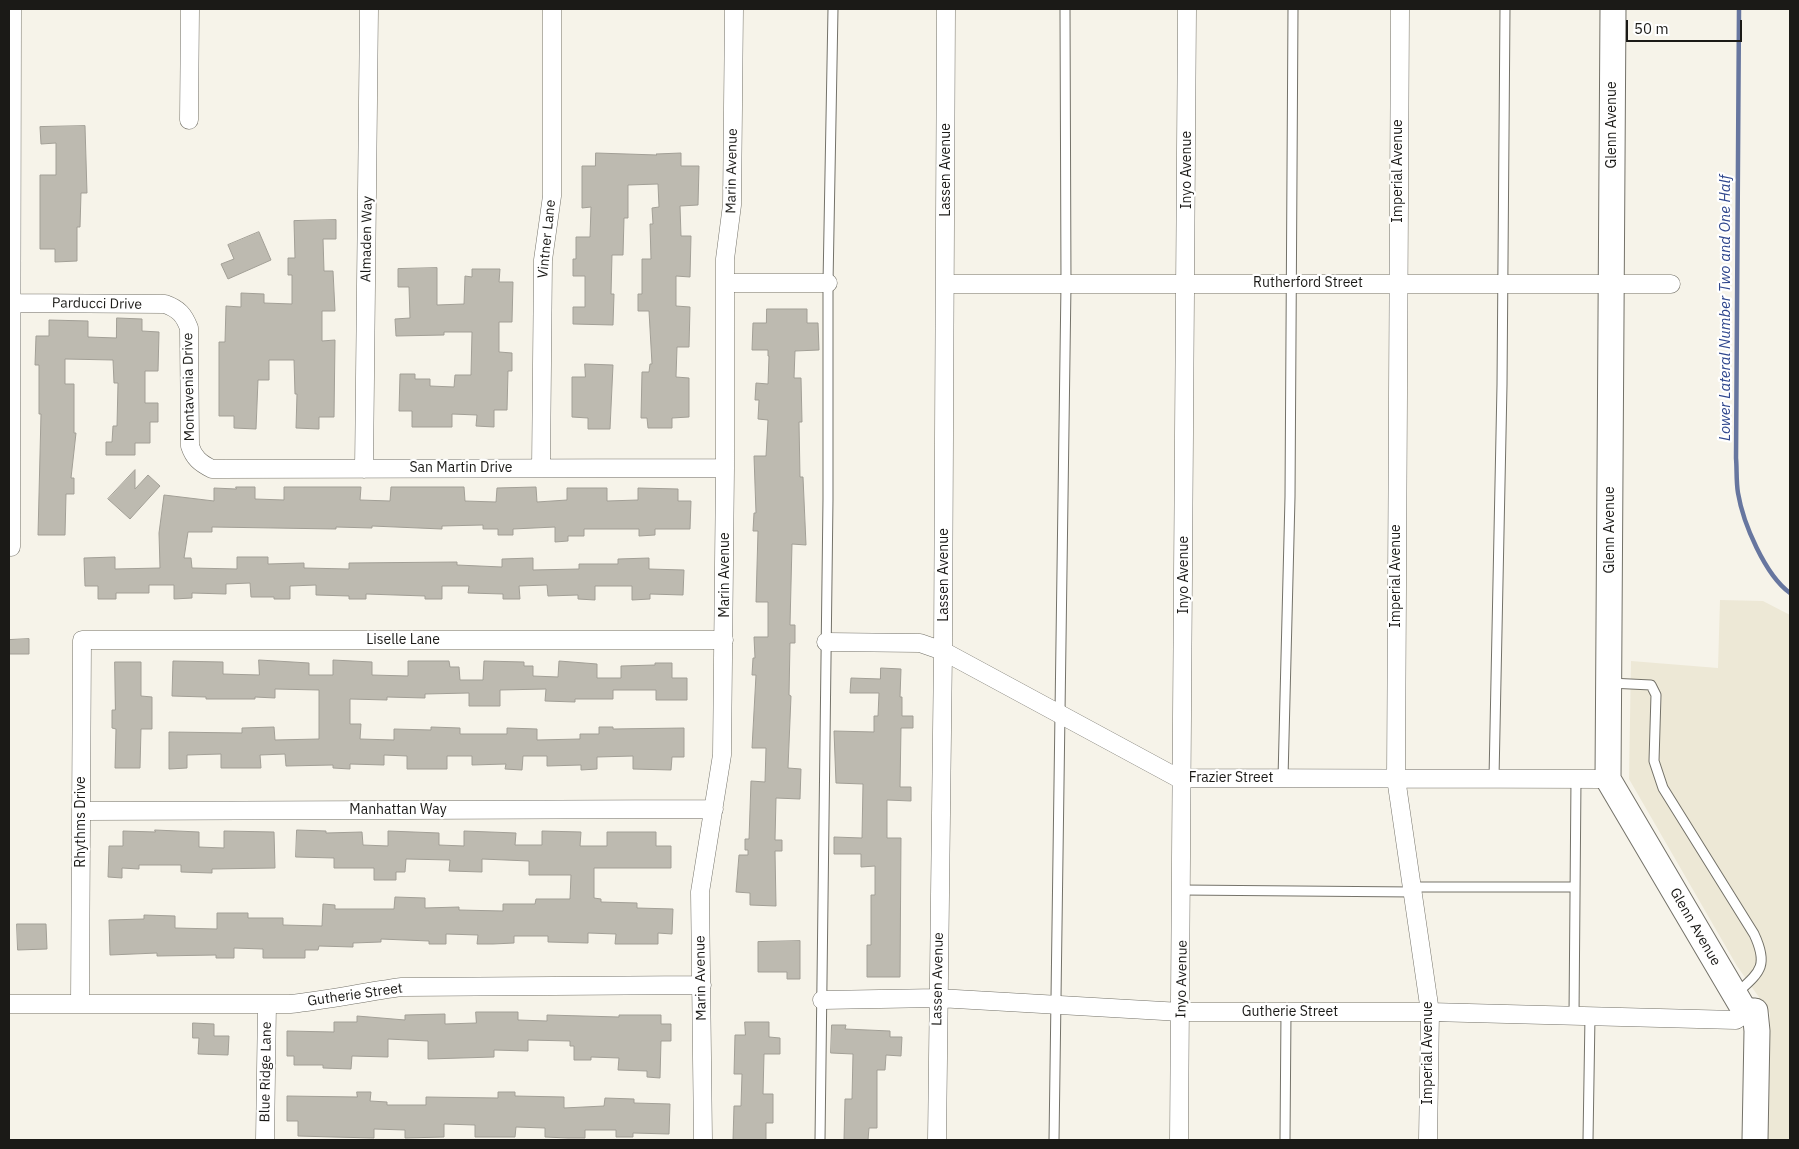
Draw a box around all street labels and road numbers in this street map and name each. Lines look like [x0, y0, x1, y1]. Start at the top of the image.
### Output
street label: Glenn Avenue [1604, 81, 1620, 169]
street label: Imperial Avenue [1390, 119, 1406, 223]
street label: Lassen Avenue [938, 123, 954, 217]
street label: Marin Avenue [723, 128, 741, 214]
street label: Inyo Avenue [1179, 131, 1195, 209]
street label: Almaden Way [358, 196, 376, 282]
street label: Vintner Lane [535, 199, 559, 279]
street label: Rutherford Street [1253, 275, 1363, 291]
street label: Parducci Drive [52, 295, 142, 313]
street label: Montavenia Drive [180, 333, 198, 441]
street label: San Martin Drive [409, 460, 513, 476]
street label: Glenn Avenue [1602, 486, 1618, 574]
street label: Imperial Avenue [1388, 524, 1404, 628]
street label: Lassen Avenue [936, 528, 952, 622]
street label: Marin Avenue [717, 532, 733, 618]
street label: Inyo Avenue [1176, 536, 1192, 614]
street label: Liselle Lane [366, 632, 440, 648]
street label: Frazier Street [1189, 770, 1273, 786]
street label: Rhythms Drive [73, 776, 89, 868]
street label: Manhattan Way [349, 802, 447, 818]
street label: Glenn Avenue [1666, 885, 1724, 969]
street label: Lassen Avenue [929, 932, 947, 1026]
street label: Marin Avenue [692, 935, 710, 1021]
street label: Inyo Avenue [1173, 940, 1191, 1018]
street label: Gutherie Street [306, 980, 404, 1010]
street label: Imperial Avenue [1420, 1001, 1436, 1105]
street label: Gutherie Street [1242, 1004, 1338, 1020]
street label: Blue Ridge Lane [257, 1021, 275, 1123]

